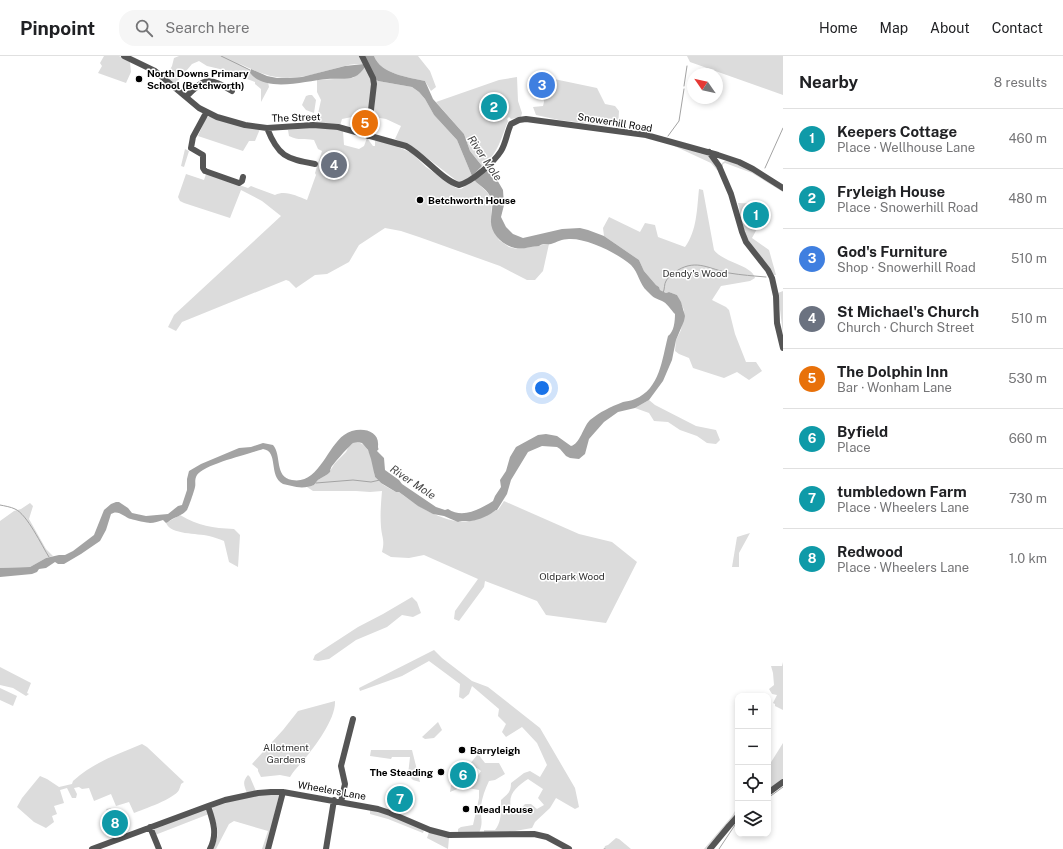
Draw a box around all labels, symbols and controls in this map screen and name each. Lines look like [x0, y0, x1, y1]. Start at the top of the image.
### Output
search box [119, 10, 399, 46]
text: Pinpoint [20, 17, 95, 39]
icon: search [133, 17, 155, 39]
text: Search here [165, 19, 249, 36]
text: Home [819, 20, 858, 36]
text: Map [880, 20, 908, 36]
text: About [930, 20, 970, 36]
text: Contact [992, 20, 1043, 36]
place label: North Downs Primary School (Betchworth) [147, 67, 249, 91]
north arrow [687, 68, 723, 104]
pin: 3 [529, 70, 555, 100]
text: Nearby [799, 72, 858, 92]
marker: North Downs Primary School (Betchworth) [134, 74, 144, 84]
text: 8 results [994, 75, 1047, 90]
pin: 2 [481, 92, 507, 122]
pin: 5 [352, 108, 378, 138]
street label: The Street [271, 110, 321, 124]
street label: Snowerhill Road [577, 110, 653, 134]
text: Keepers Cottage [837, 123, 957, 140]
text: 1 [809, 131, 815, 146]
text: 460 m [1008, 131, 1047, 146]
water label: River Mole [465, 133, 505, 183]
text: Place · Wellhouse Lane [837, 140, 975, 155]
pin: 4 [321, 150, 347, 180]
text: Fryleigh House [837, 183, 945, 200]
text: 2 [808, 191, 816, 206]
text: 480 m [1008, 191, 1047, 206]
place label: Betchworth House [428, 194, 516, 206]
marker: Betchworth House [415, 195, 425, 205]
pin: 1 [743, 200, 769, 230]
text: Place · Snowerhill Road [837, 200, 978, 215]
text: God's Furniture [837, 243, 947, 260]
text: 3 [808, 251, 816, 266]
text: 510 m [1011, 251, 1047, 266]
text: Shop · Snowerhill Road [837, 260, 976, 275]
park label: Dendy's Wood [662, 267, 728, 279]
text: St Michael's Church [837, 303, 979, 320]
text: 4 [808, 311, 816, 326]
text: 510 m [1011, 311, 1047, 326]
text: Church · Church Street [837, 320, 974, 335]
text: The Dolphin Inn [837, 363, 948, 380]
text: 5 [808, 371, 816, 386]
text: 530 m [1008, 371, 1047, 386]
your location [532, 378, 552, 398]
text: Bar · Wonham Lane [837, 380, 952, 395]
text: Byfield [837, 423, 888, 440]
text: 6 [808, 431, 816, 446]
text: 660 m [1009, 431, 1047, 446]
text: Place [837, 440, 871, 455]
water label: River Mole [388, 462, 438, 502]
text: tumbledown Farm [837, 483, 967, 500]
text: 7 [808, 491, 816, 506]
text: 730 m [1009, 491, 1047, 506]
text: Place · Wheelers Lane [837, 500, 969, 515]
text: Redwood [837, 543, 903, 560]
text: 8 [808, 551, 816, 566]
text: 1.0 km [1009, 551, 1047, 566]
text: Place · Wheelers Lane [837, 560, 969, 575]
park label: Oldpark Wood [539, 570, 605, 582]
map controls [735, 693, 771, 837]
button: + [735, 693, 771, 729]
button: − [735, 729, 771, 765]
park label: Allotment Gardens [263, 741, 309, 765]
place label: Barryleigh [470, 744, 520, 756]
marker: Barryleigh [457, 745, 467, 755]
pin: 6 [450, 760, 476, 790]
button: locate [735, 765, 771, 801]
place label: The Steading [370, 766, 434, 778]
marker: The Steading [436, 767, 446, 777]
street label: Wheelers Lane [297, 778, 367, 802]
pin: 7 [387, 784, 413, 814]
button: layers [735, 801, 771, 837]
place label: Mead House [474, 803, 533, 815]
marker: Mead House [461, 804, 471, 814]
pin: 8 [102, 808, 128, 838]

